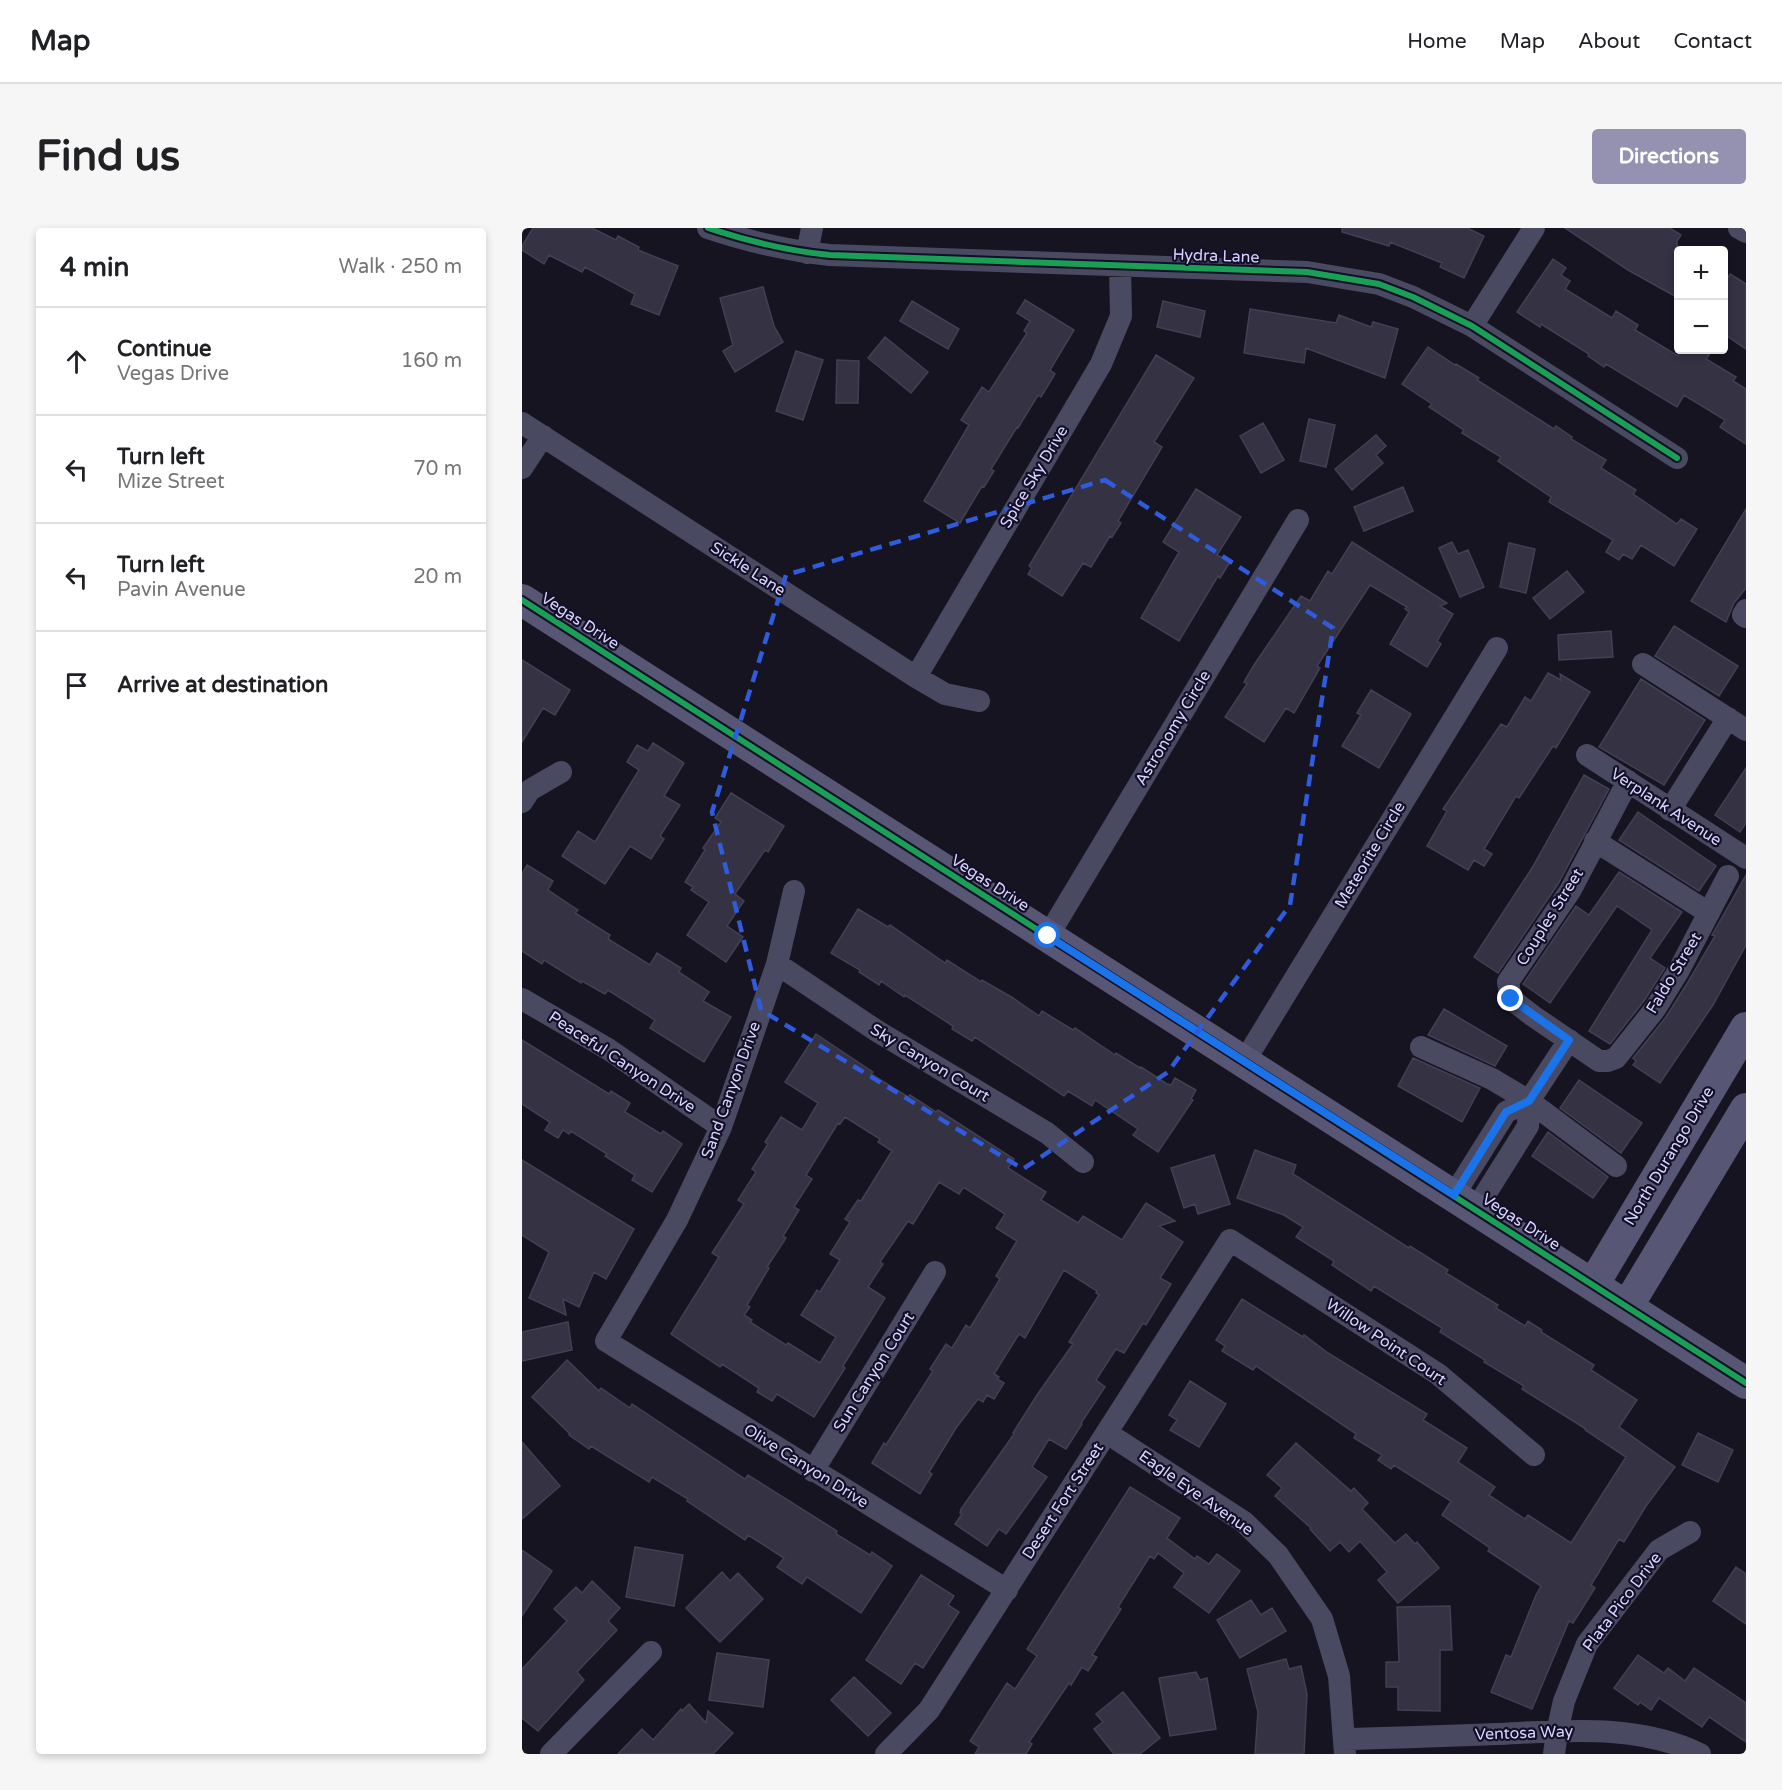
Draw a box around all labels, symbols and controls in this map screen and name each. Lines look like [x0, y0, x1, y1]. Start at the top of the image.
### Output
text: Map [30, 24, 90, 58]
text: Home [1407, 29, 1467, 54]
text: Map [1500, 29, 1545, 54]
text: About [1578, 29, 1640, 54]
text: Contact [1673, 29, 1752, 54]
button: Directions [1592, 129, 1746, 184]
text: Find us [36, 131, 180, 182]
street label: Hydra Lane [1172, 244, 1260, 268]
map controls [1674, 246, 1728, 354]
button: + [1674, 246, 1728, 300]
text: 4 min [60, 252, 129, 283]
text: Walk · 250 m [339, 255, 462, 279]
button: − [1674, 300, 1728, 354]
text: Continue [117, 336, 212, 362]
icon: ahead [60, 345, 93, 378]
text: 160 m [401, 349, 462, 373]
text: Vegas Drive [117, 362, 229, 386]
street label: Spice Sky Drive [996, 422, 1072, 532]
text: Turn left [117, 444, 205, 470]
icon: left [60, 453, 93, 486]
text: 70 m [413, 457, 462, 481]
text: Mize Street [117, 470, 225, 494]
street label: Sickle Lane [707, 537, 789, 601]
text: Turn left [117, 552, 205, 578]
icon: left [60, 561, 93, 594]
text: 20 m [413, 565, 462, 589]
text: Pavin Avenue [117, 578, 246, 602]
street label: Vegas Drive [537, 588, 623, 654]
street label: Astronomy Circle [1131, 667, 1215, 789]
icon: arrive [60, 669, 93, 702]
text: Arrive at destination [117, 672, 328, 698]
street label: Verplank Avenue [1607, 764, 1725, 850]
street label: Meteorite Circle [1330, 798, 1410, 912]
street label: Vegas Drive [947, 850, 1033, 916]
street label: Couples Street [1512, 865, 1588, 969]
route start [1034, 922, 1060, 948]
street label: Faldo Street [1642, 929, 1706, 1017]
route end [1497, 985, 1523, 1011]
street label: Peaceful Canyon Drive [545, 1007, 699, 1117]
street label: Sand Canyon Drive [697, 1019, 765, 1161]
street label: Sky Canyon Court [867, 1020, 993, 1106]
street label: North Durango Drive [1620, 1083, 1718, 1229]
street label: Vegas Drive [1478, 1189, 1564, 1255]
street label: Willow Point Court [1322, 1294, 1450, 1390]
street label: Sun Canyon Court [829, 1308, 919, 1436]
street label: Olive Canyon Drive [740, 1419, 872, 1513]
street label: Desert Fort Street [1018, 1439, 1108, 1563]
street label: Eagle Eye Avenue [1135, 1446, 1257, 1540]
street label: Plata Pico Drive [1578, 1548, 1666, 1656]
street label: Ventosa Way [1474, 1721, 1574, 1745]

